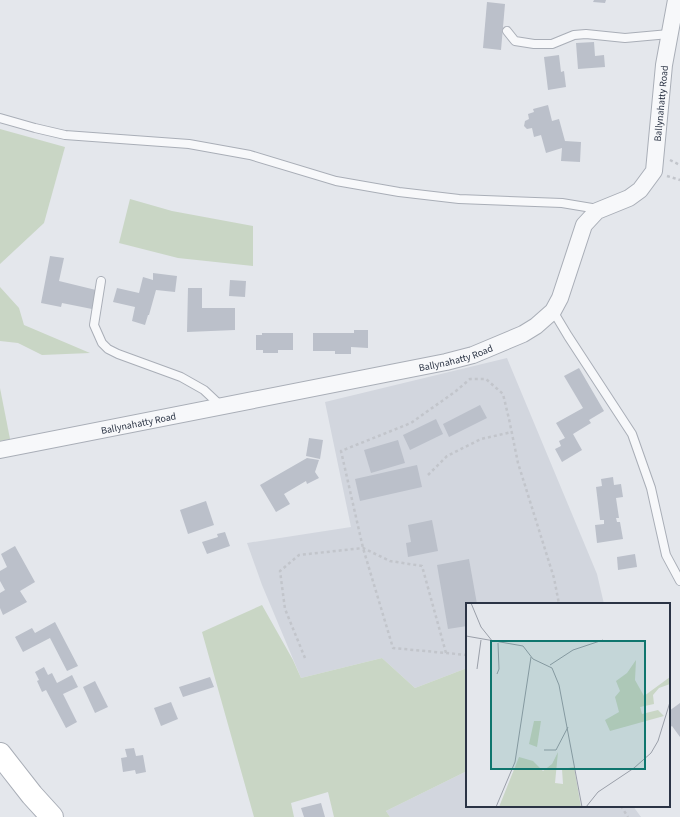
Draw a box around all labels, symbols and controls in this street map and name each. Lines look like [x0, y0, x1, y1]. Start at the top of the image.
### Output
street label: Ballynahatty Road [651, 65, 672, 142]
street label: Ballynahatty Road [418, 341, 495, 375]
street label: Ballynahatty Road [100, 409, 177, 438]
inset map [466, 603, 670, 807]

